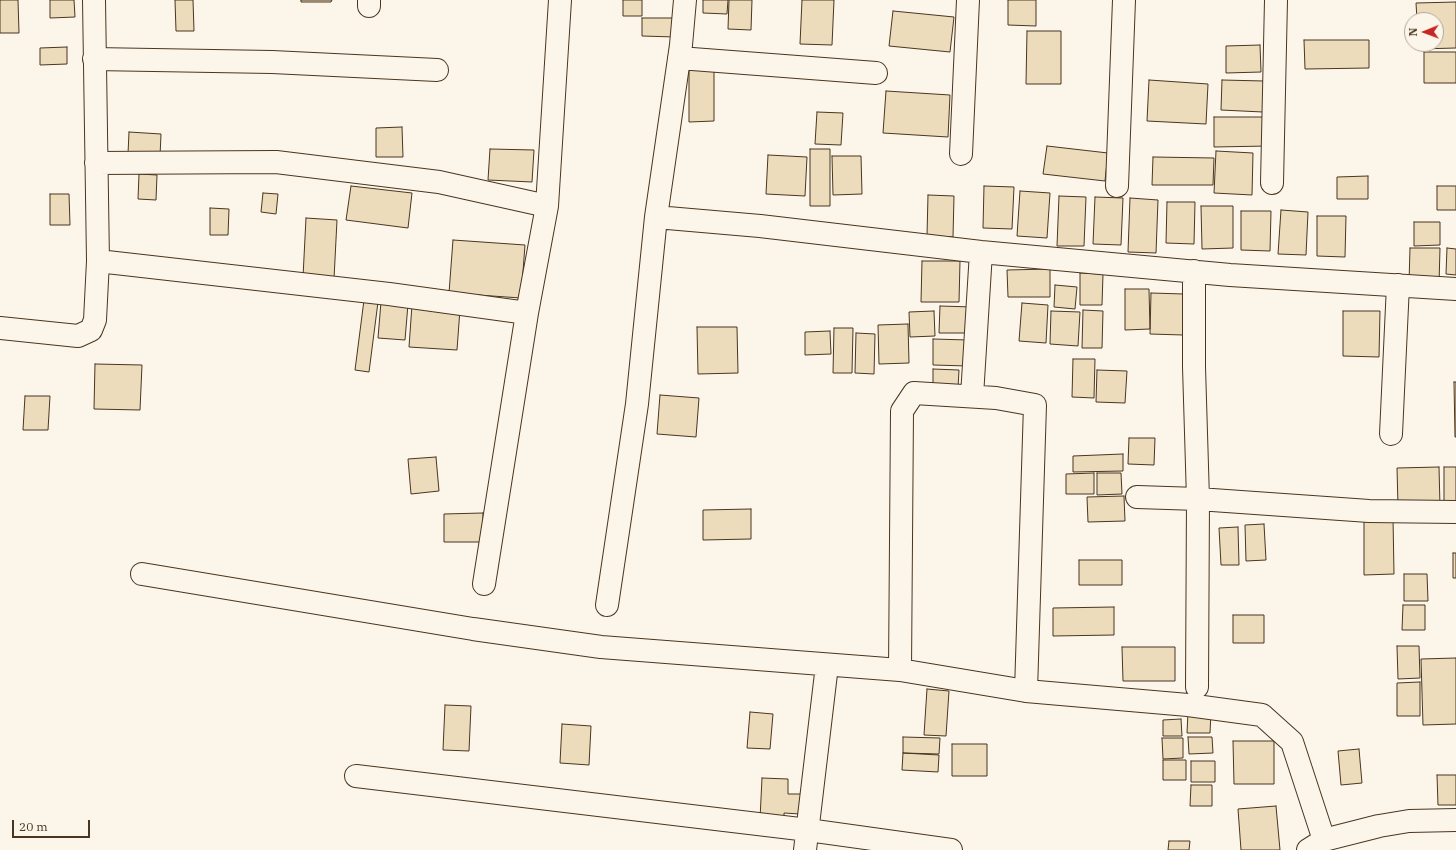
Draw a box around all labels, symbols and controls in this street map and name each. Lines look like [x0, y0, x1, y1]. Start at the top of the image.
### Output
north arrow [1404, 12, 1444, 52]
text: N [1406, 28, 1420, 37]
scale bar [14, 812, 92, 838]
text: 20 m [19, 819, 48, 834]

